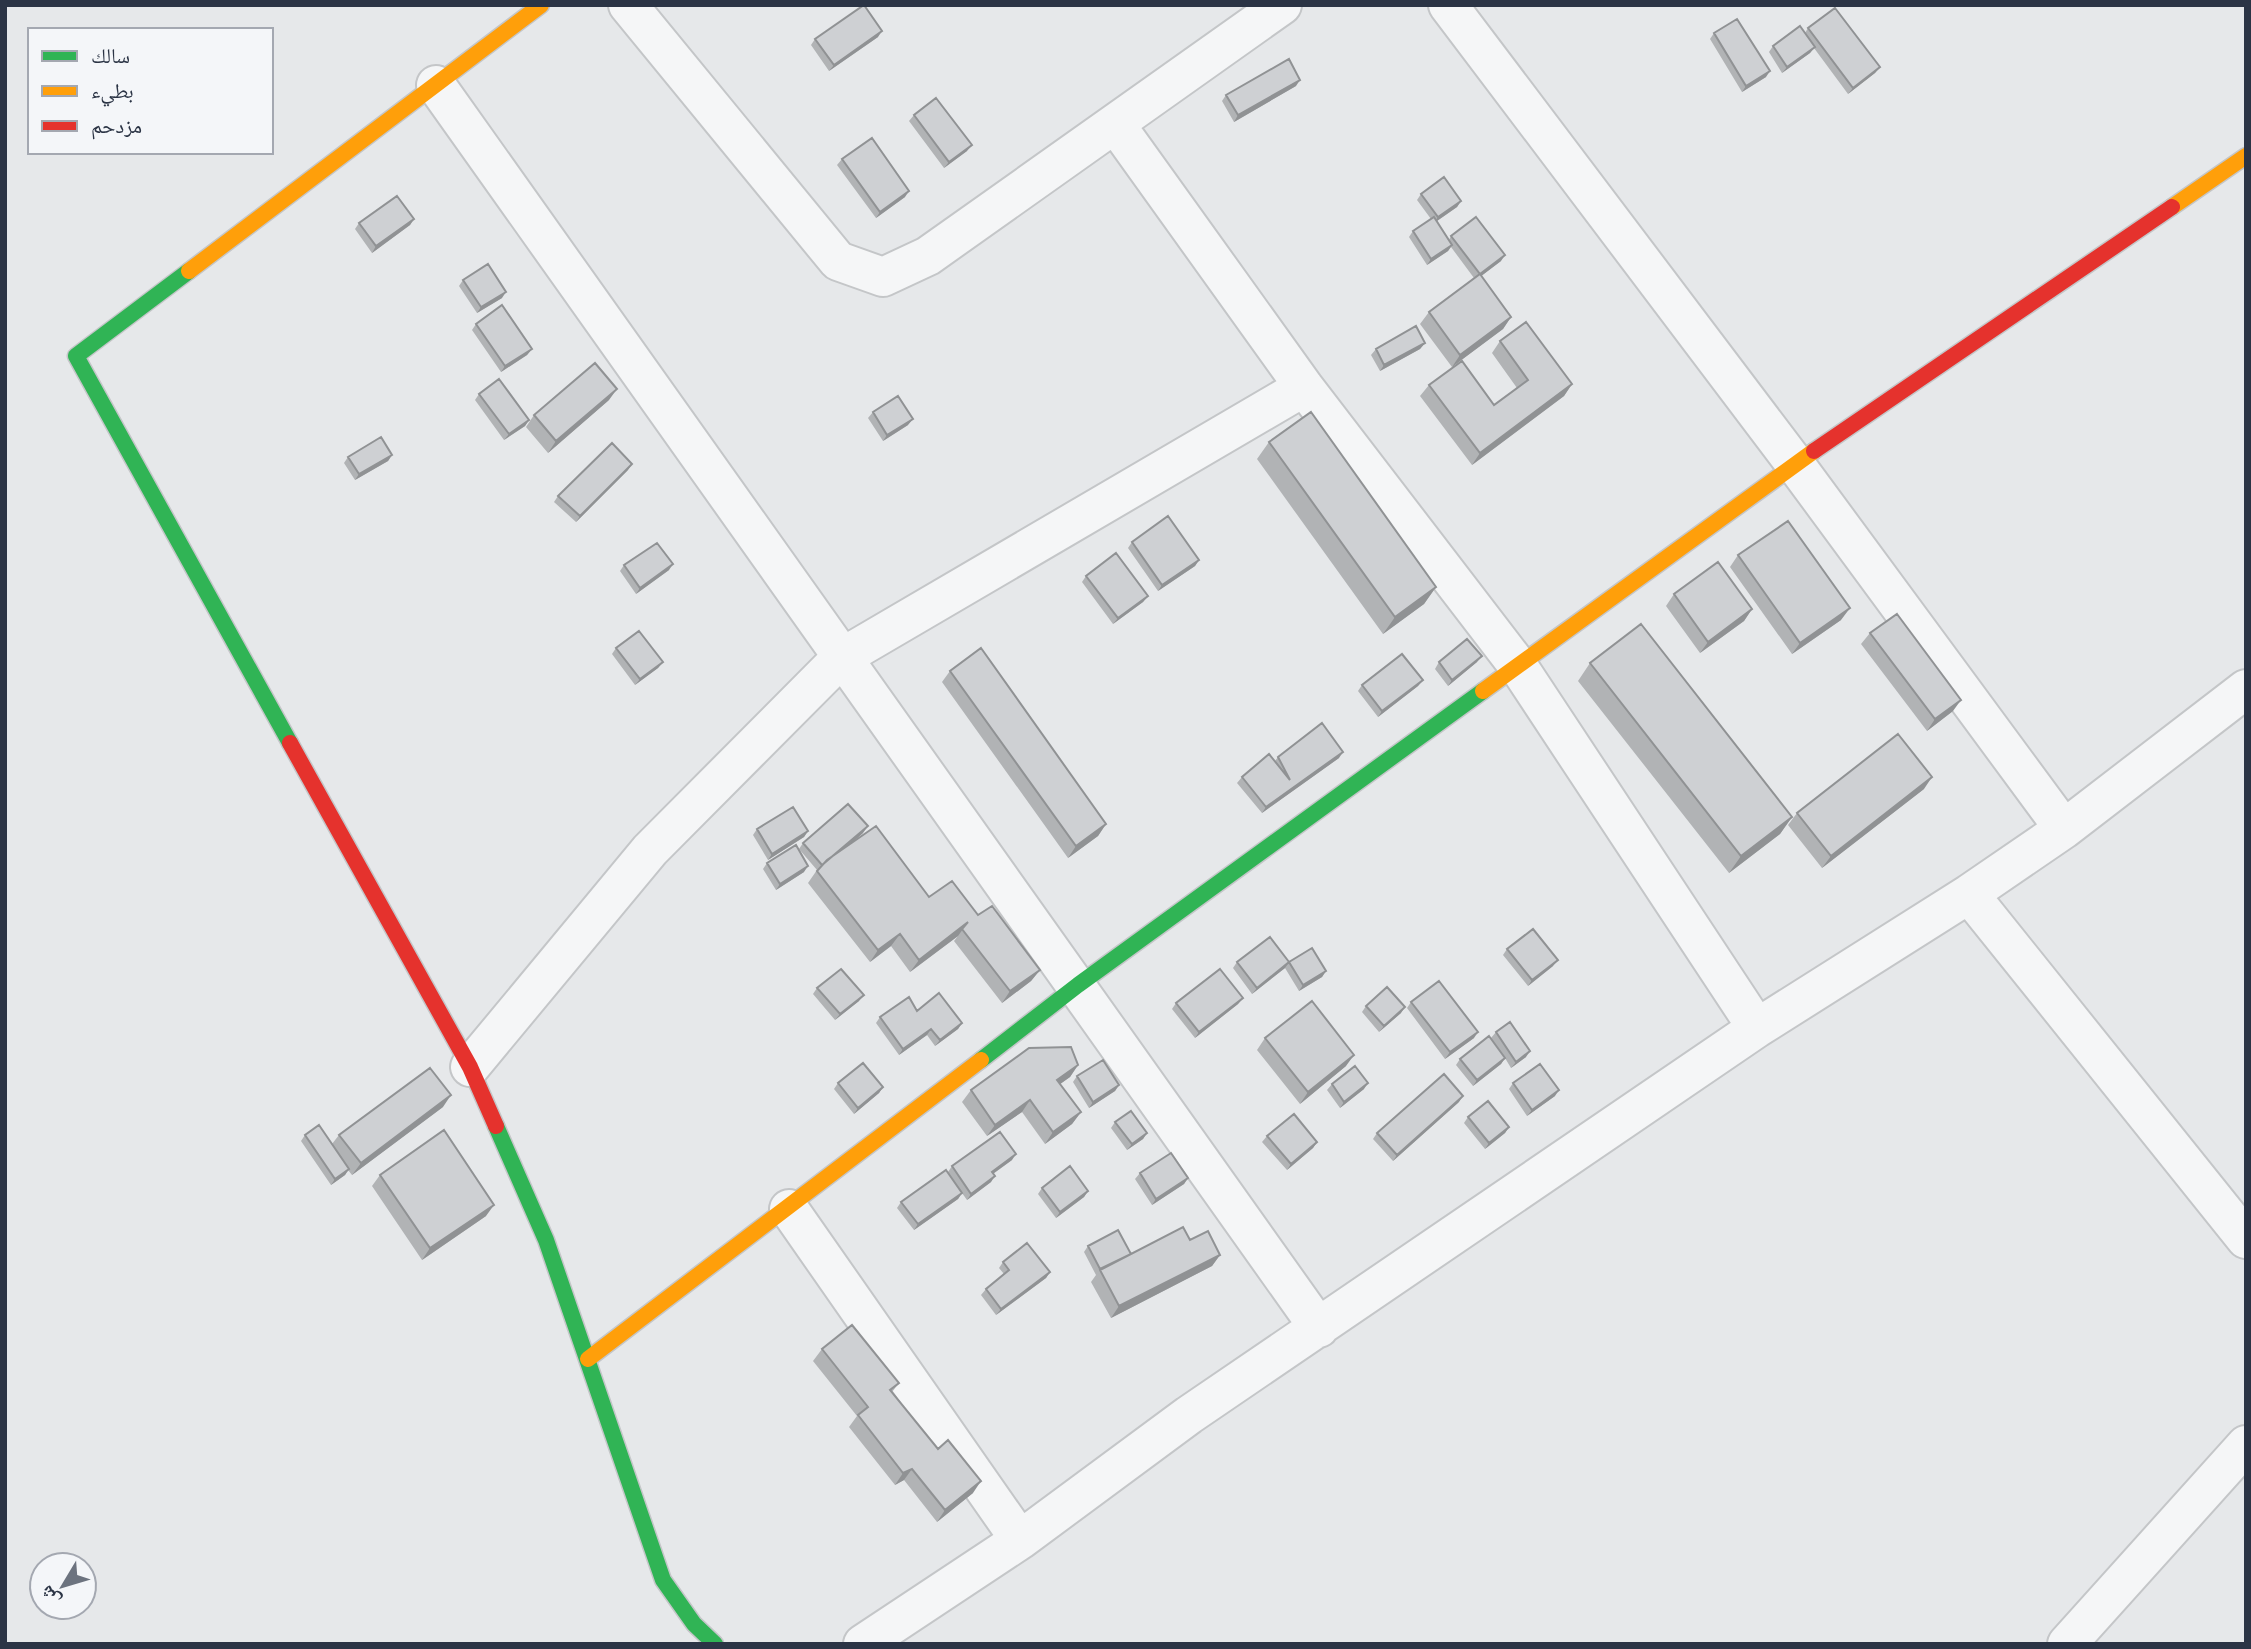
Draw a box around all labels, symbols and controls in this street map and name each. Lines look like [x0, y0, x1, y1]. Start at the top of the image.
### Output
legend [28, 28, 273, 154]
text: سالك [91, 42, 130, 68]
text: بطيء [91, 77, 134, 107]
text: مزدحم [91, 112, 142, 140]
north arrow [28, 1551, 98, 1621]
text: ش [34, 1581, 65, 1612]

